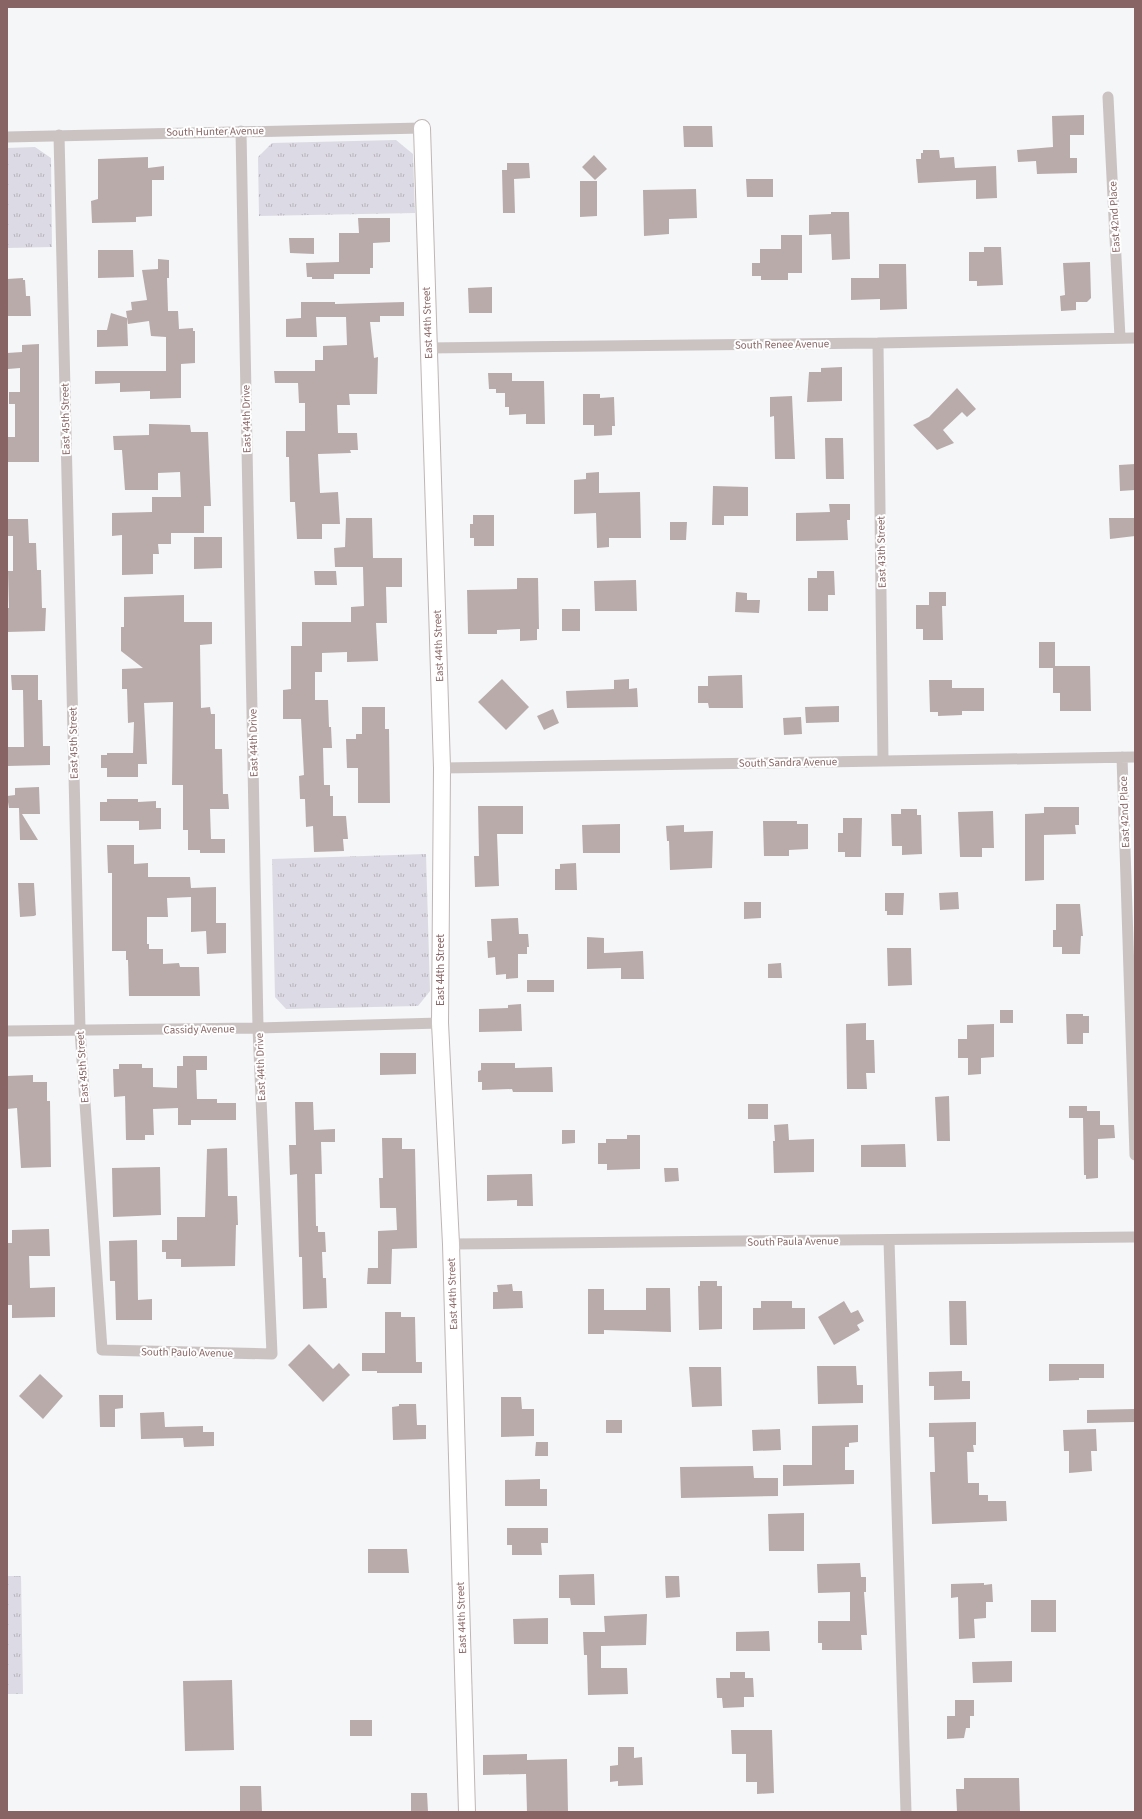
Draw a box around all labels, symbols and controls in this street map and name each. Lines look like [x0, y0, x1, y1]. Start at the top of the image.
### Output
street label: South Hunter Avenue [166, 123, 265, 140]
street label: East 42nd Place [1105, 180, 1124, 253]
street label: East 44th Street [419, 286, 436, 359]
street label: South Renee Avenue [735, 336, 830, 353]
street label: East 45th Street [57, 383, 74, 455]
street label: East 44th Drive [238, 384, 255, 453]
street label: East 43th Street [873, 516, 890, 588]
street label: East 44th Street [430, 609, 447, 682]
street label: East 45th Street [65, 707, 82, 779]
street label: East 44th Drive [245, 708, 262, 777]
street label: South Sandra Avenue [739, 754, 838, 771]
street label: East 42nd Place [1116, 775, 1133, 848]
street label: East 44th Street [433, 934, 448, 1006]
street label: Cassidy Avenue [163, 1021, 235, 1038]
street label: East 45th Street [72, 1030, 92, 1103]
street label: East 44th Drive [252, 1032, 269, 1101]
street label: South Paula Avenue [747, 1233, 839, 1250]
street label: East 44th Street [444, 1257, 461, 1330]
street label: South Paulo Avenue [141, 1344, 234, 1361]
street label: East 44th Street [453, 1581, 470, 1654]

